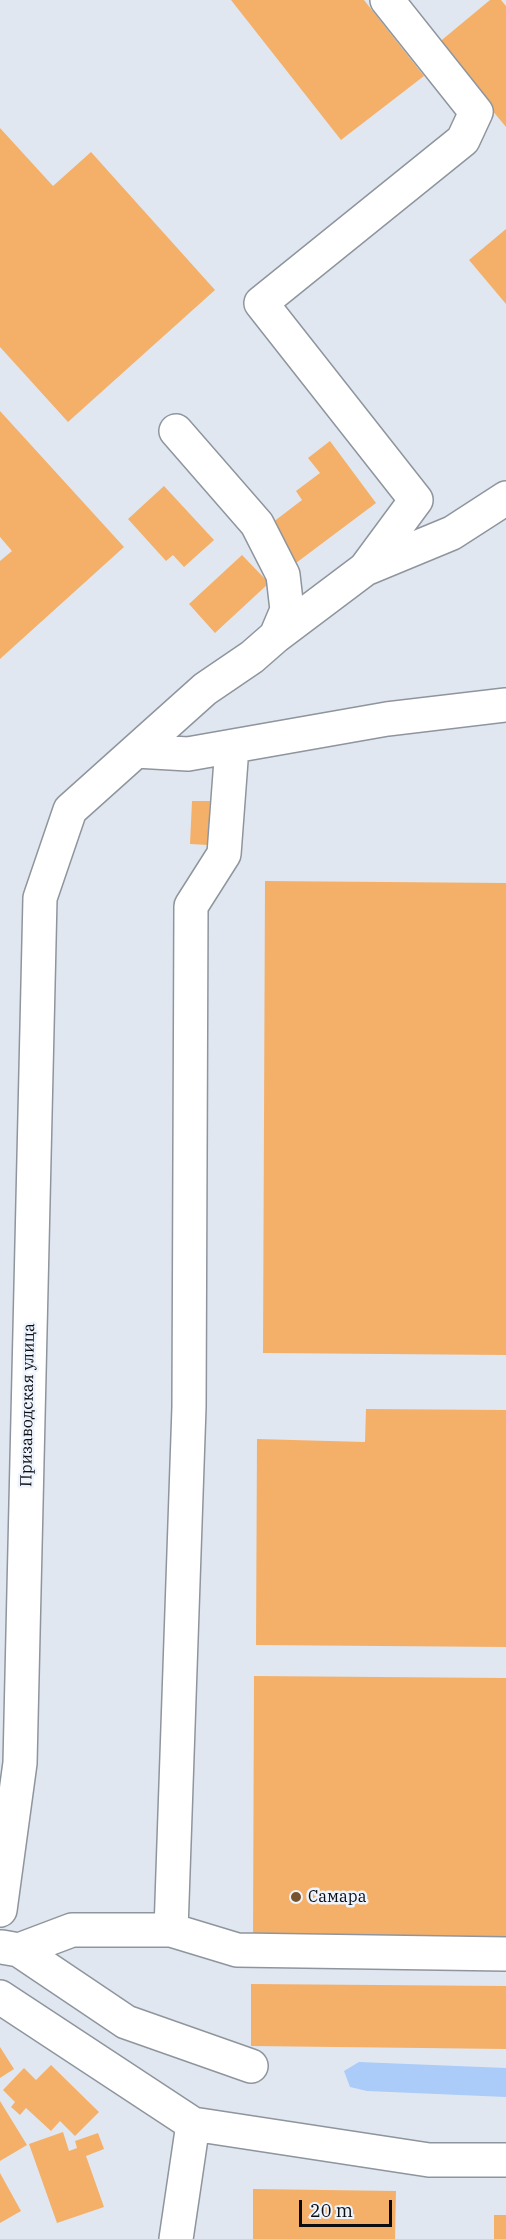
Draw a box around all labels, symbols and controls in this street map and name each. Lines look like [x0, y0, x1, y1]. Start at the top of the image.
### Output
street label: Призаводская улица [17, 1323, 39, 1487]
place label: Самара [308, 1887, 366, 1907]
marker: Самара [289, 1890, 303, 1904]
scale bar [302, 2188, 395, 2226]
text: 20 m [310, 2199, 353, 2222]

